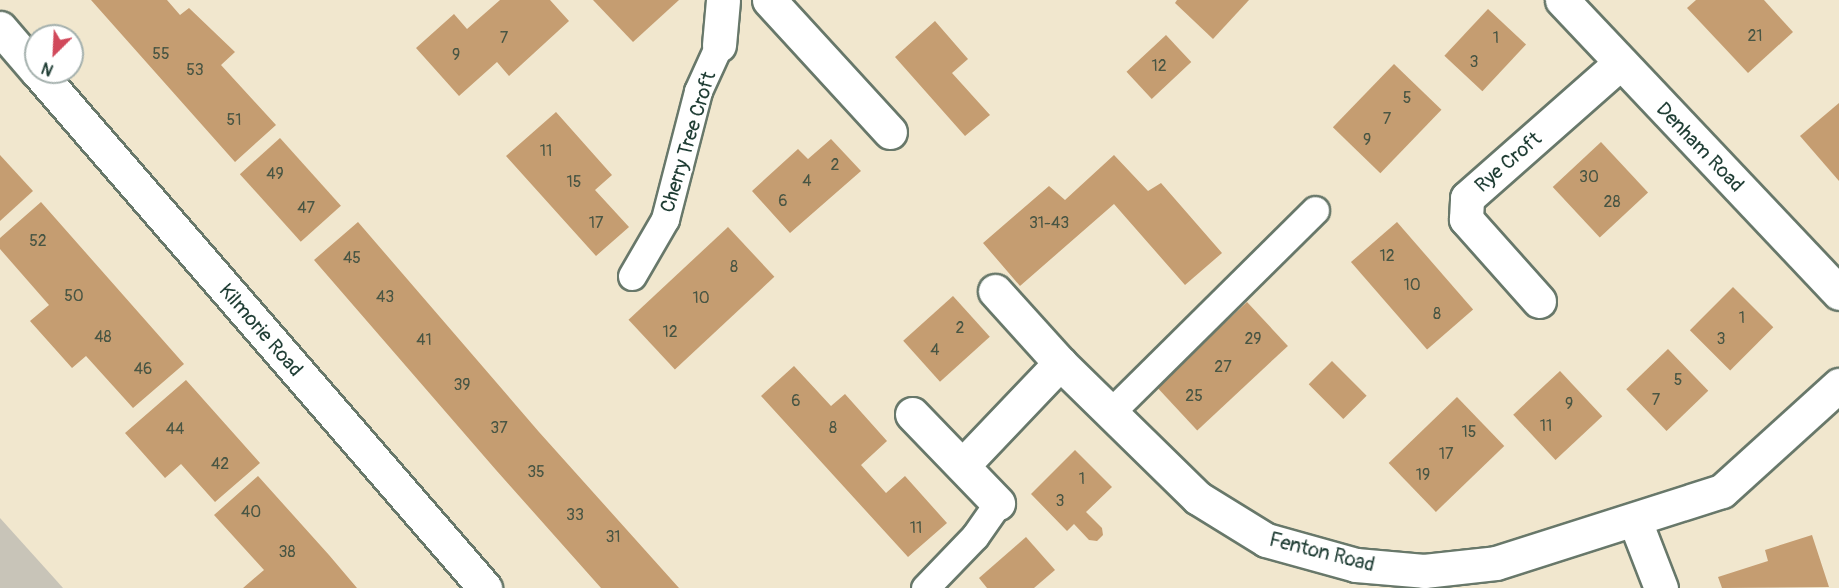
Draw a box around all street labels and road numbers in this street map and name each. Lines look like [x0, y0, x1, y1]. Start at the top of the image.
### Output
street label: Cherry Tree Croft [655, 69, 721, 215]
street label: Denham Road [1651, 97, 1749, 197]
street label: Rye Croft [1470, 127, 1546, 197]
street label: Kilmorie Road [214, 279, 308, 381]
street label: Fenton Road [1267, 527, 1377, 577]

